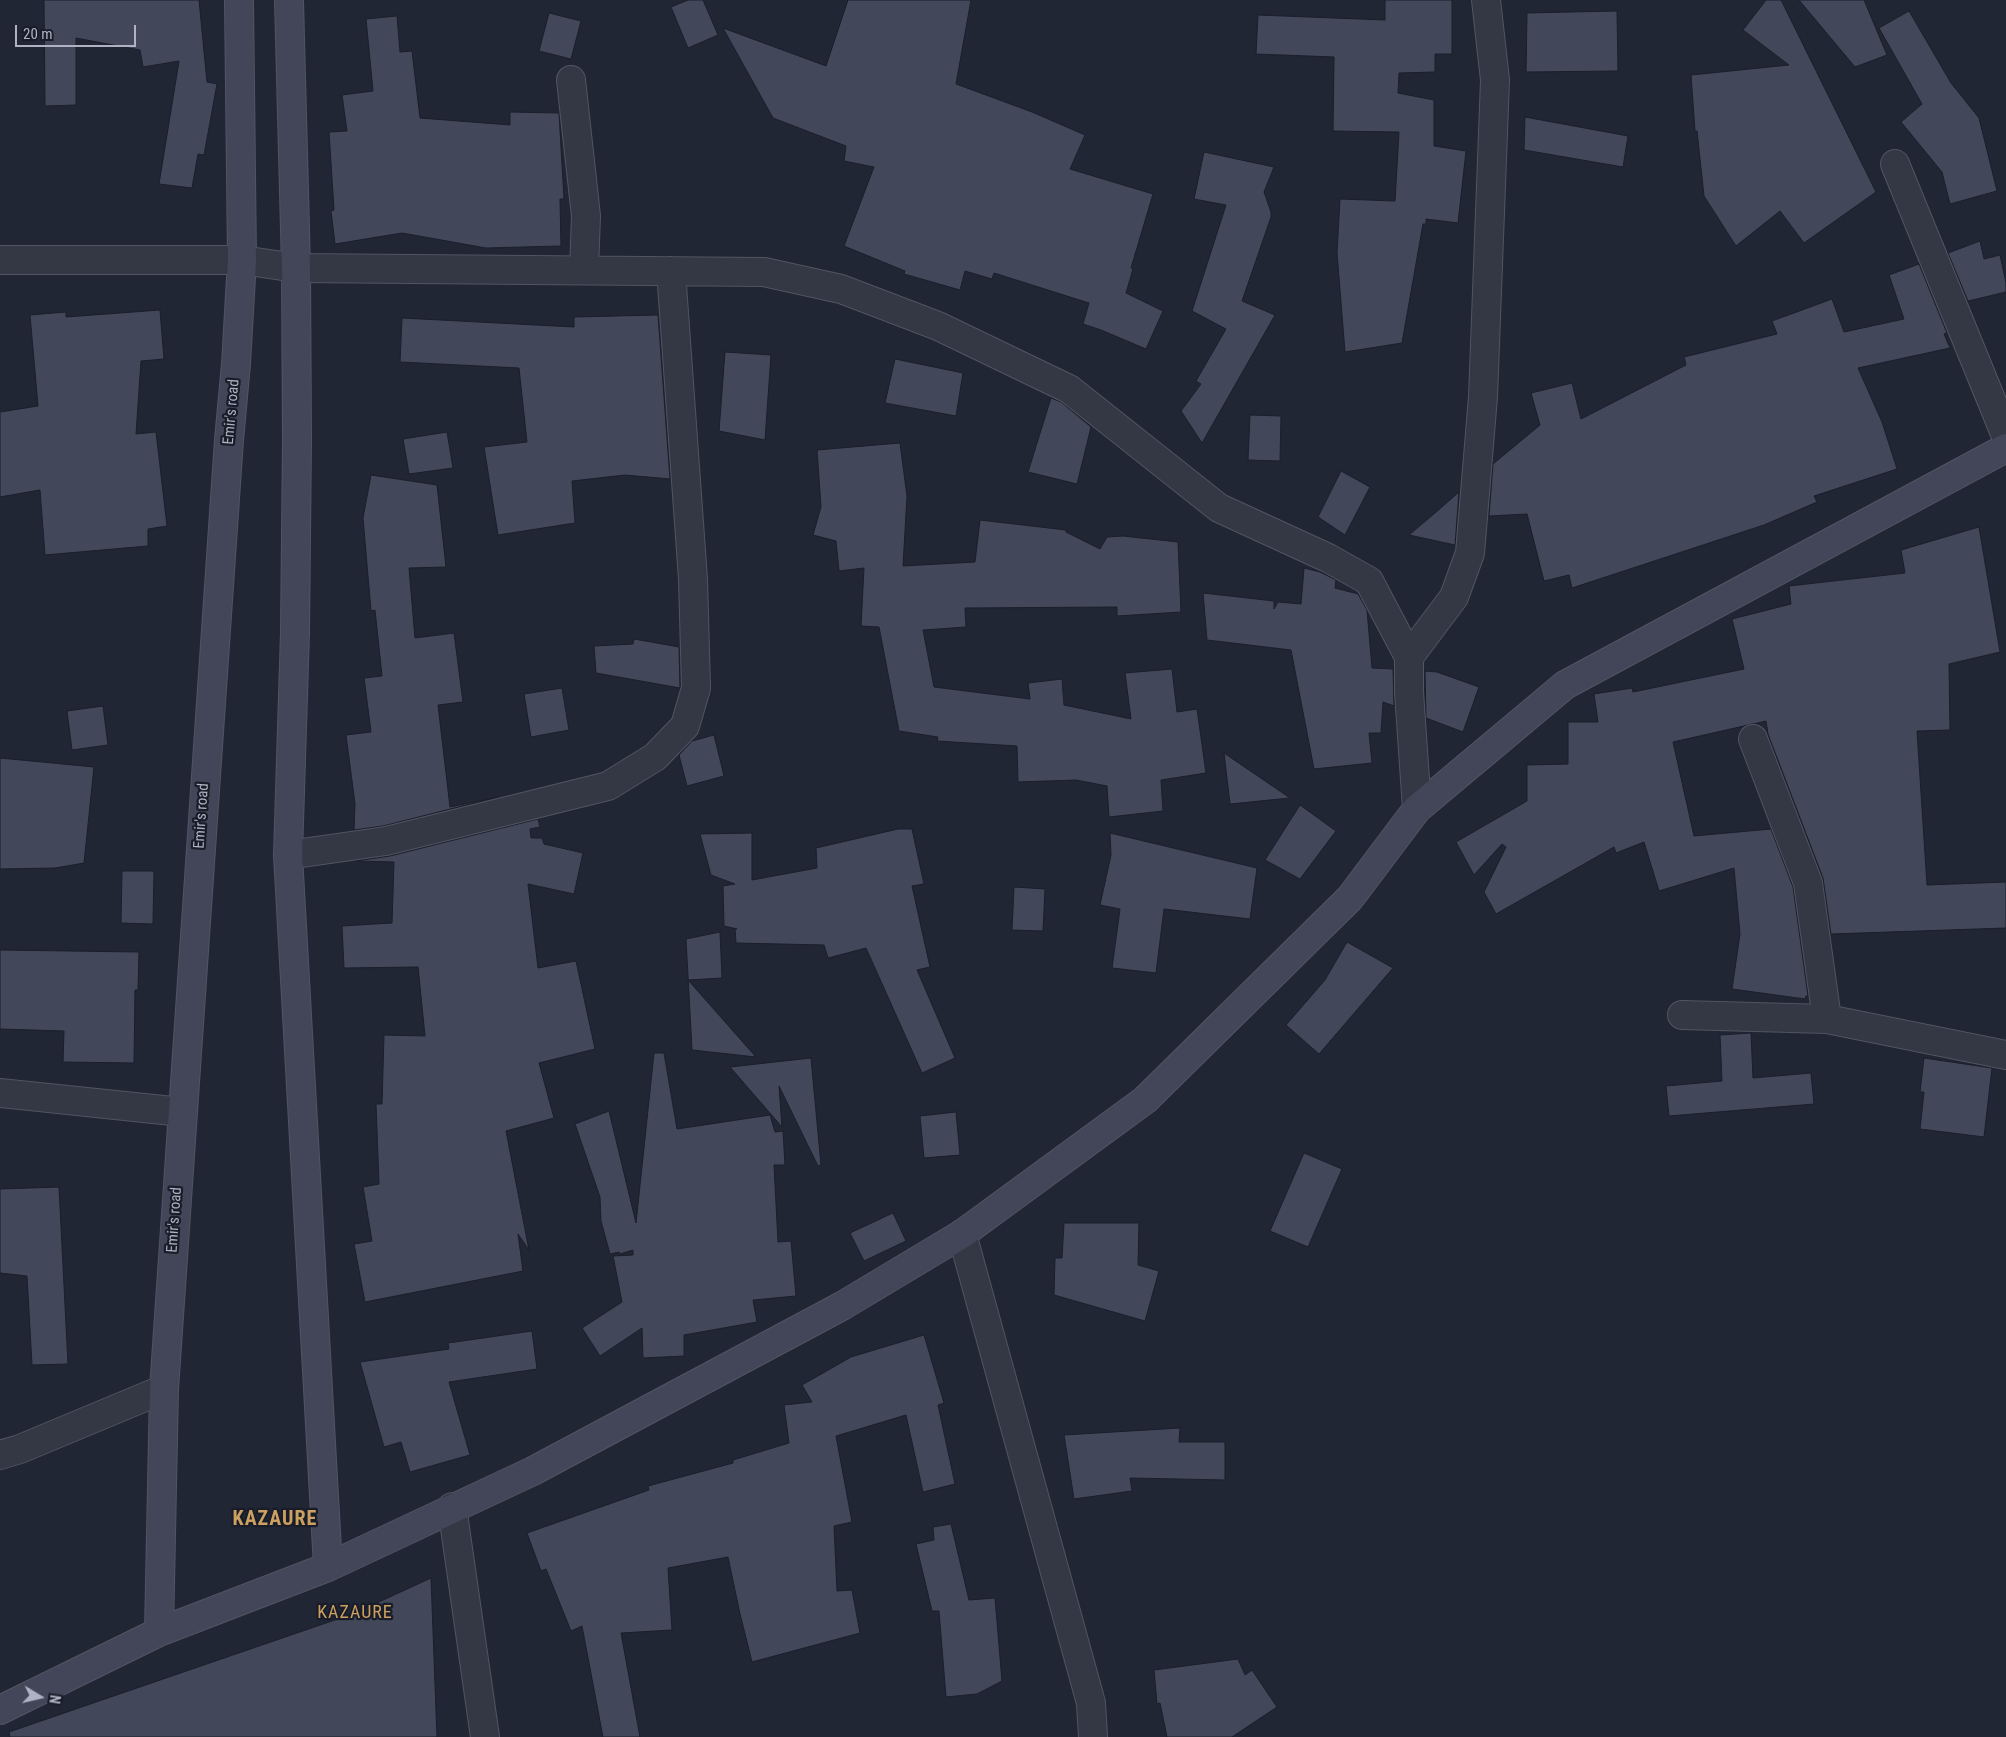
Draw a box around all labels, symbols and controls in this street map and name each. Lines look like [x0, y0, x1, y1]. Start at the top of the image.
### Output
scale bar [18, 15, 139, 47]
text: 20 m [23, 25, 53, 43]
street label: Emir's road [220, 378, 244, 446]
street label: Emir's road [191, 783, 213, 849]
street label: Emir's road [164, 1187, 186, 1253]
district label: KAZAURE [232, 1508, 318, 1532]
district label: KAZAURE [316, 1602, 394, 1624]
north arrow [15, 1672, 65, 1722]
text: N [46, 1694, 63, 1705]

